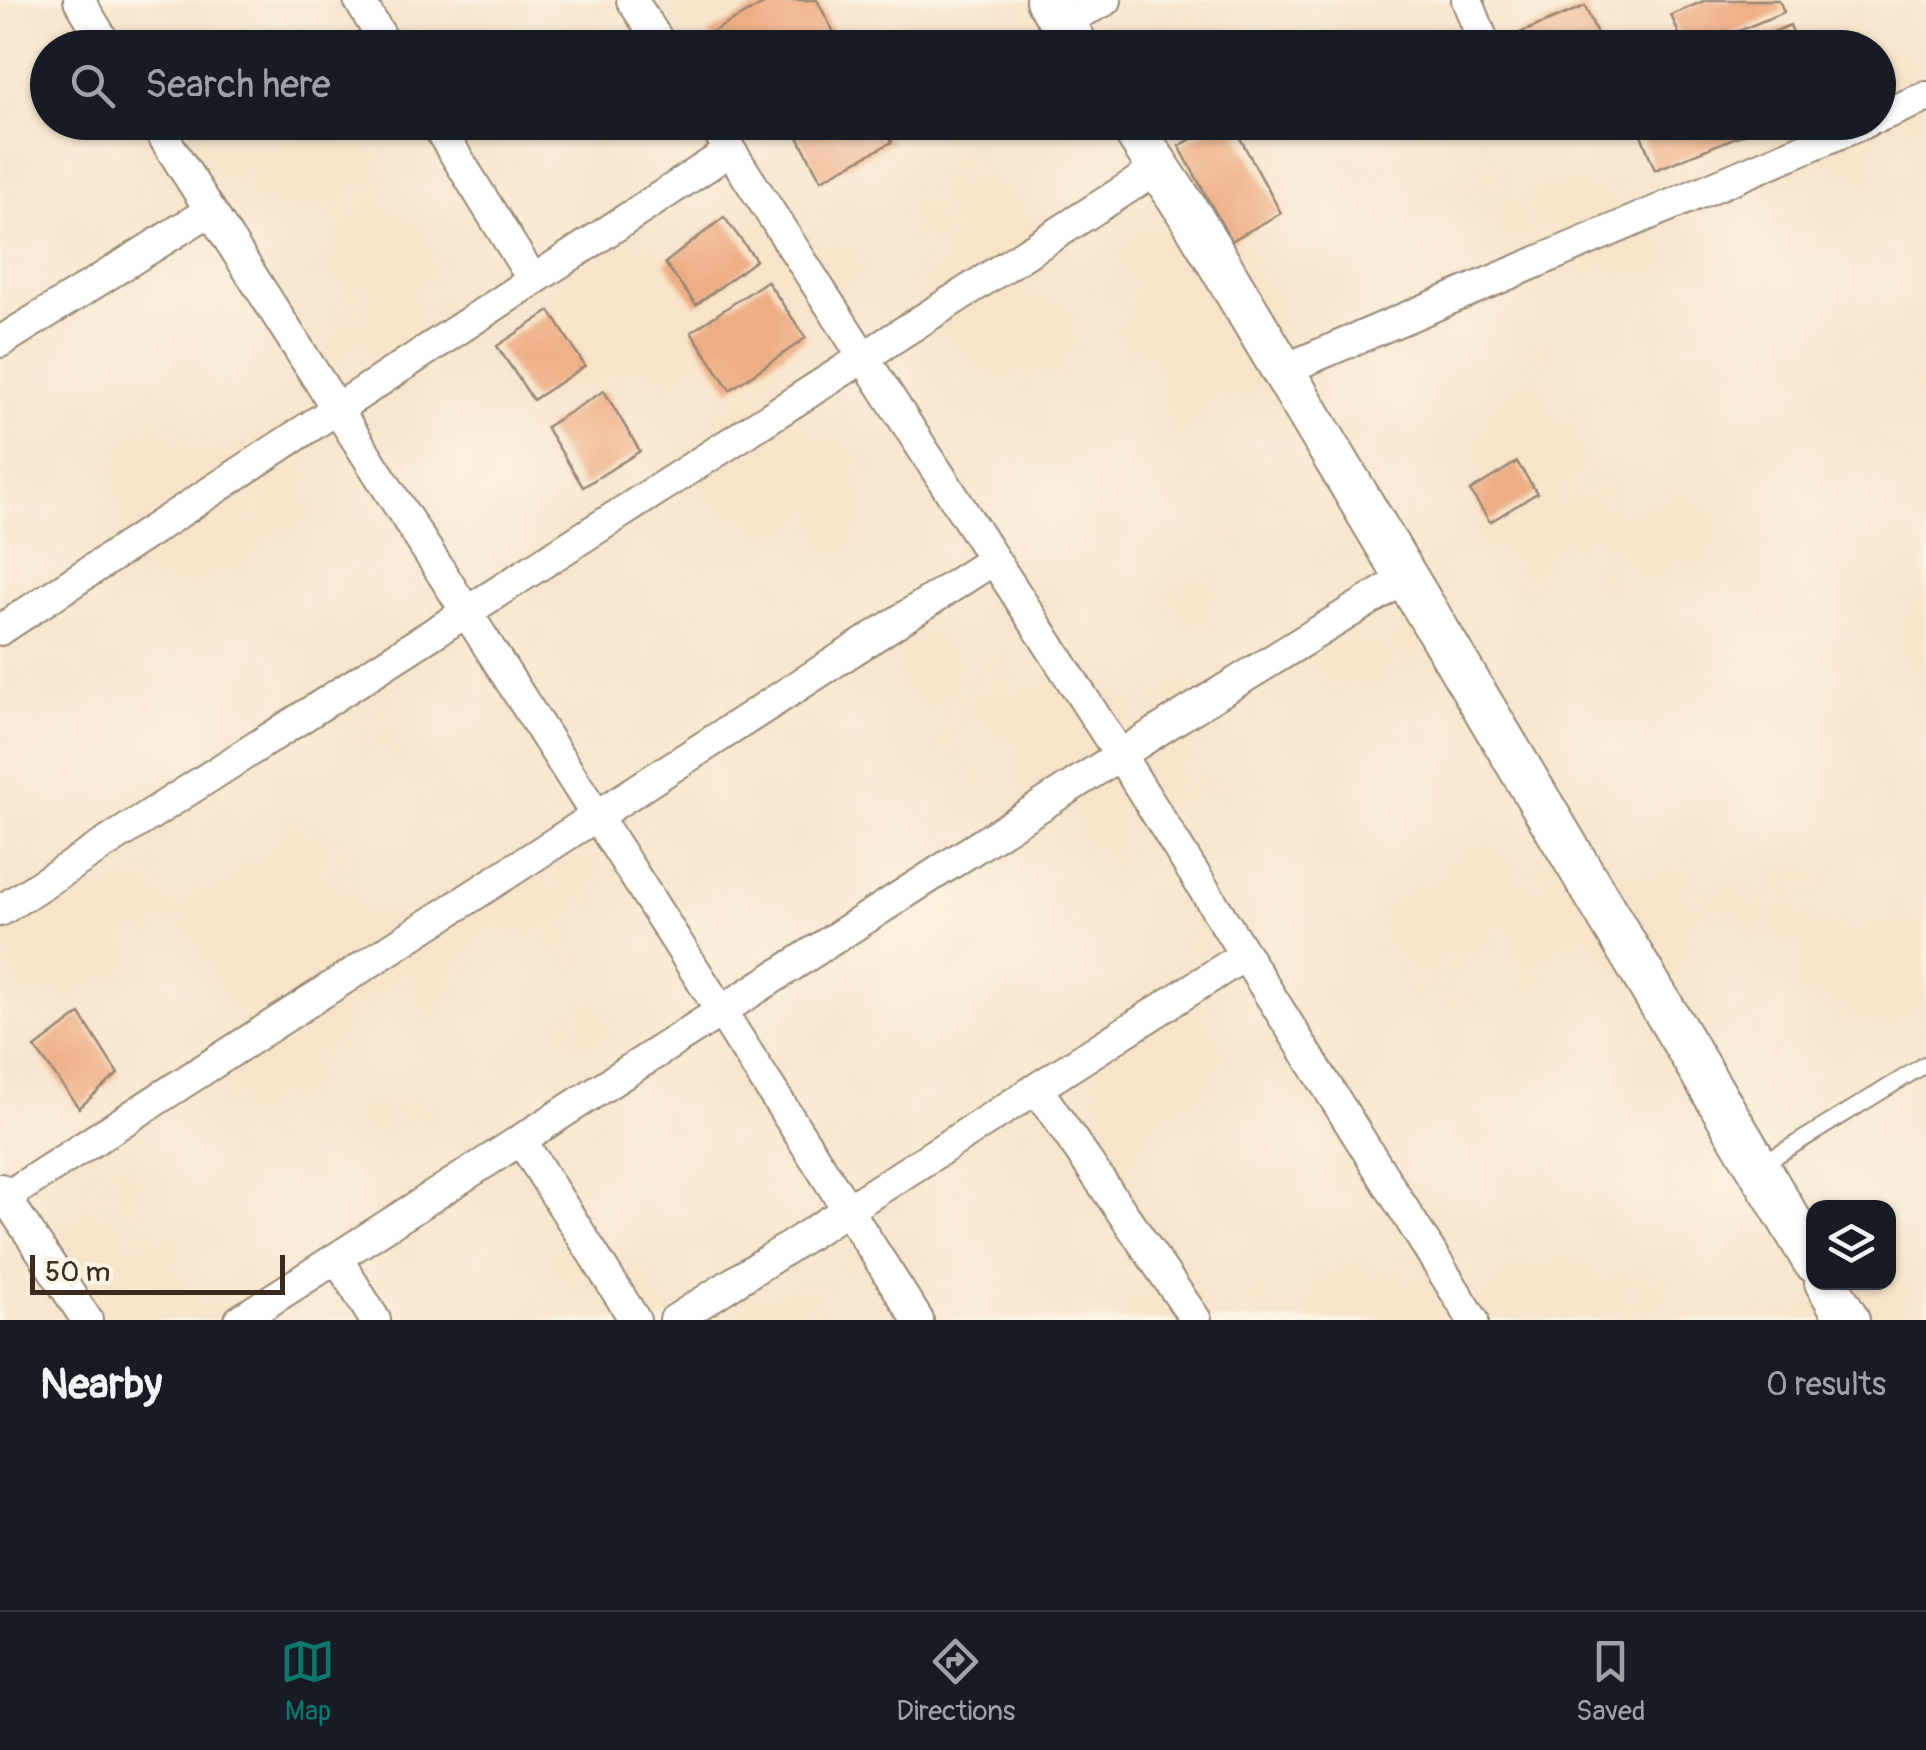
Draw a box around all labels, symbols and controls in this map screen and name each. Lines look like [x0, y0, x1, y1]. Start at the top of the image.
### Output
search box [30, 30, 1896, 140]
icon: search [65, 58, 120, 113]
text: Search here [145, 61, 331, 109]
map controls [1806, 1200, 1896, 1290]
button: layers [1806, 1200, 1896, 1290]
scale bar [30, 1250, 285, 1294]
text: 50 m [45, 1255, 110, 1290]
text: Nearby [40, 1359, 162, 1411]
text: 0 results [1766, 1365, 1886, 1405]
tab: Map [280, 1634, 335, 1729]
tab: Directions [896, 1634, 1015, 1729]
tab: Saved [1576, 1634, 1646, 1729]

